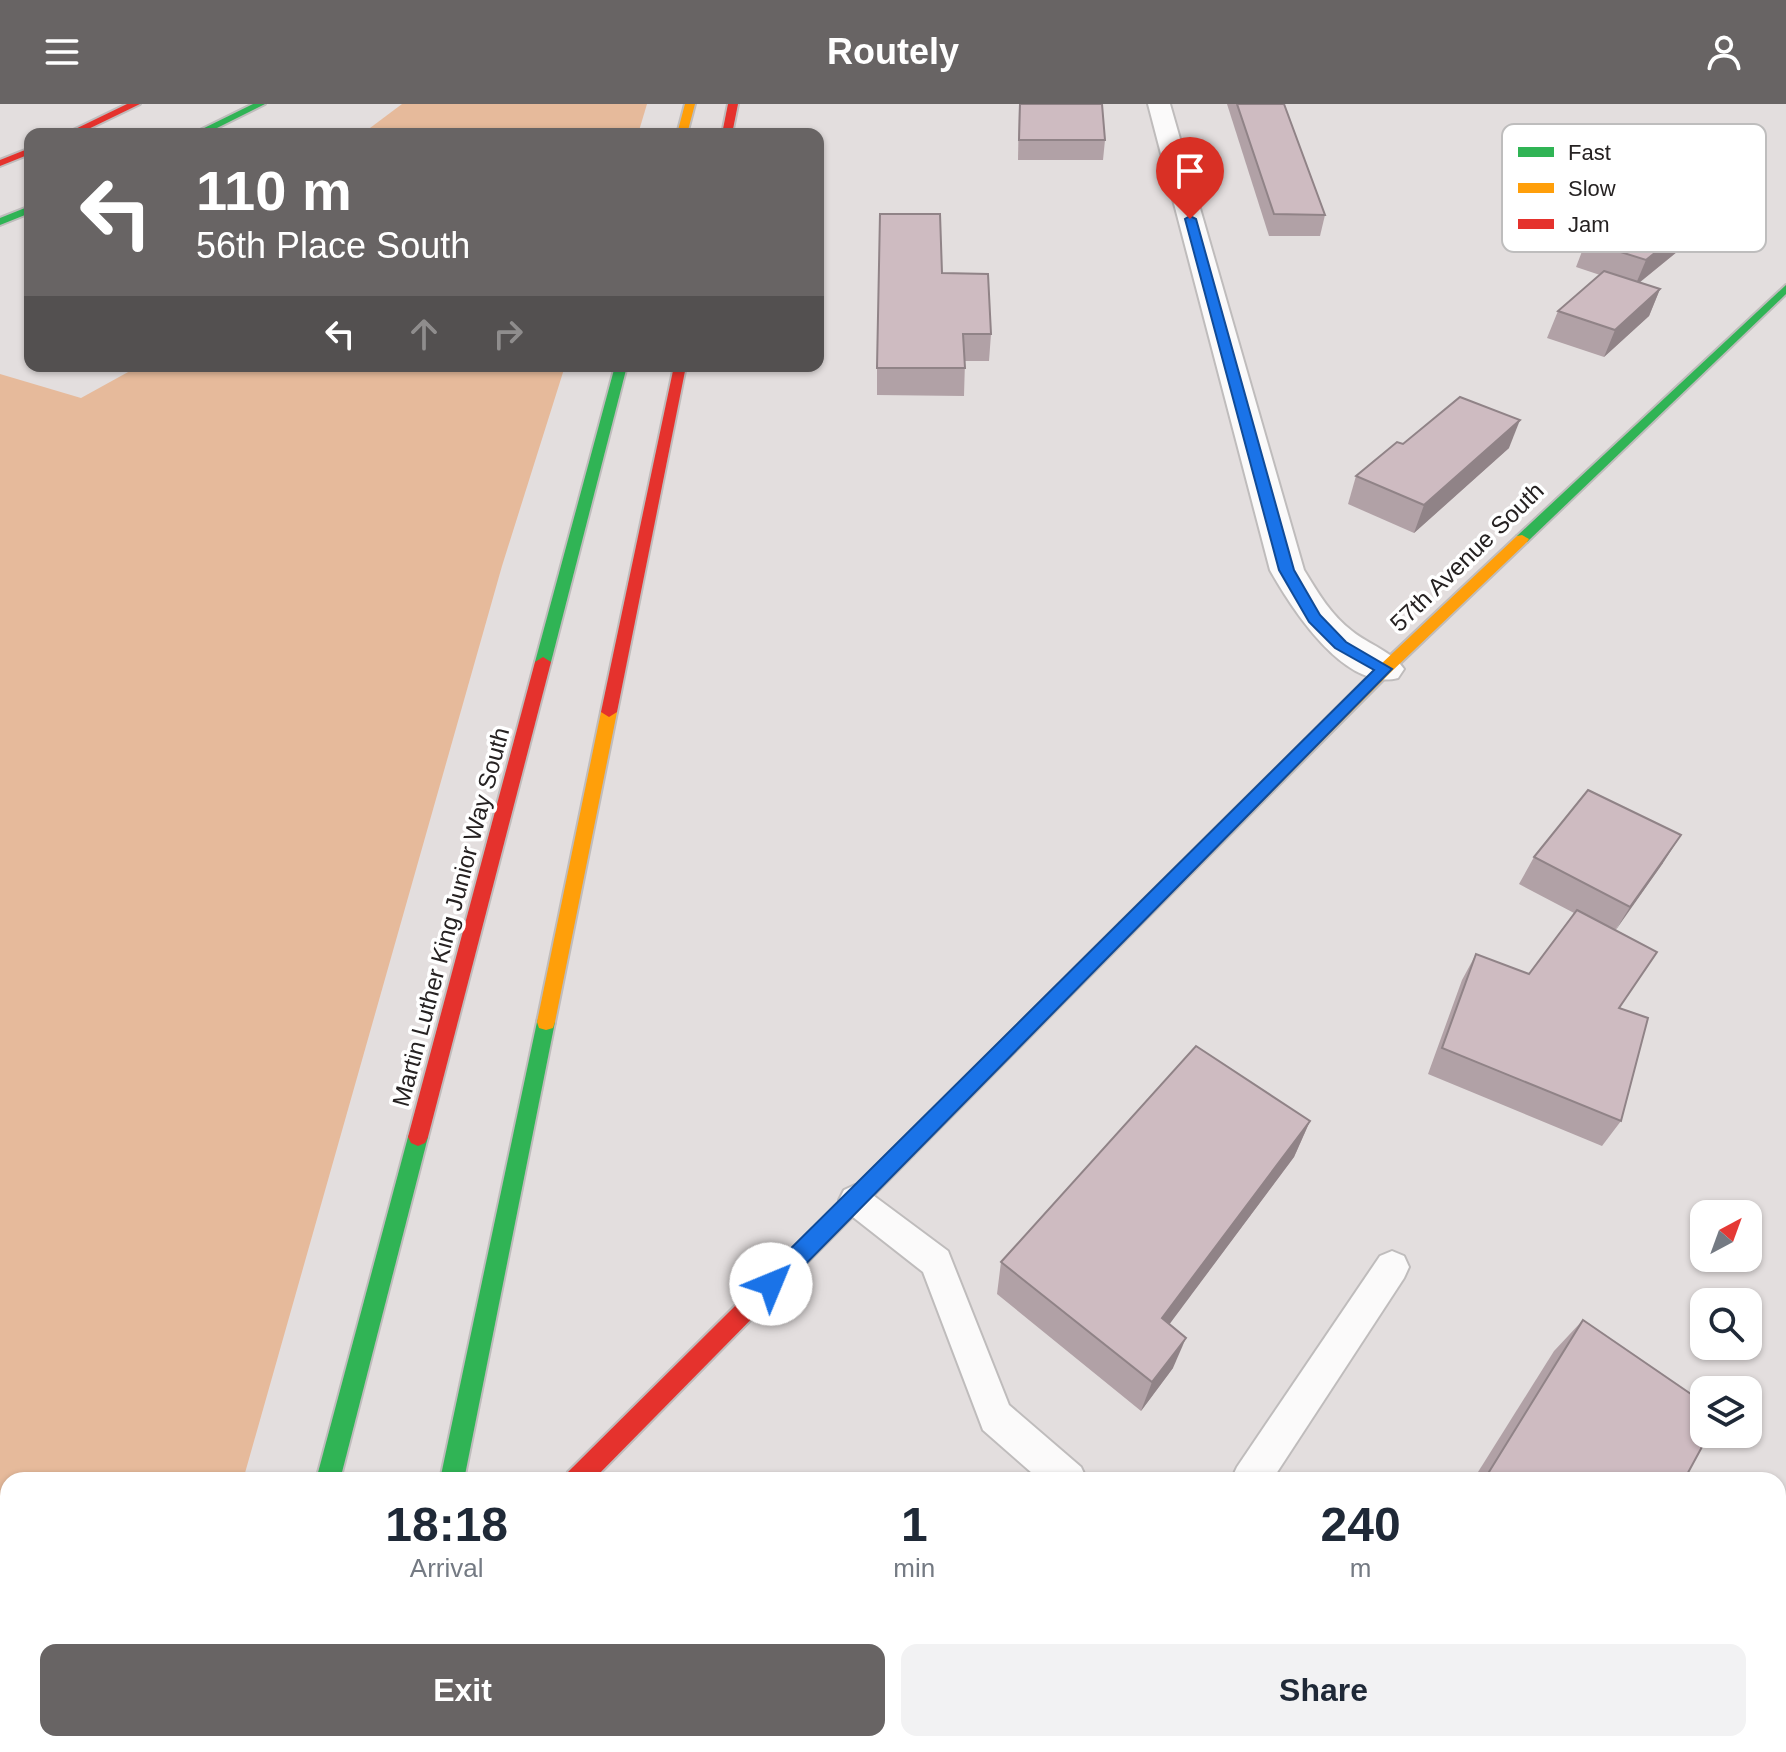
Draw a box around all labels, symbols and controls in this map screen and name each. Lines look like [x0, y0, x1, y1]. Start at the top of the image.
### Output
icon: menu [40, 30, 84, 74]
icon: person [1702, 30, 1746, 74]
text: Routely [827, 31, 959, 72]
legend [1502, 124, 1766, 252]
pin [1156, 137, 1224, 219]
text: Fast [1568, 140, 1611, 165]
icon: arrive [1168, 149, 1212, 193]
text: 110 m [196, 159, 352, 222]
icon: left [64, 160, 168, 264]
text: Slow [1568, 176, 1616, 201]
text: Jam [1568, 212, 1610, 237]
text: 56th Place South [196, 225, 470, 266]
icon: left [318, 312, 362, 356]
icon: ahead [402, 312, 446, 356]
icon: right [486, 312, 530, 356]
street label: 57th Avenue South [1384, 477, 1549, 637]
street label: Martin Luther King Junior Way South [387, 724, 514, 1109]
north arrow [1690, 1200, 1762, 1272]
map controls [1690, 1200, 1762, 1448]
position arrow [729, 1242, 813, 1326]
button: search [1690, 1288, 1762, 1360]
button: layers [1690, 1376, 1762, 1448]
text: 18:18 [385, 1498, 508, 1551]
text: 1 [901, 1498, 928, 1551]
text: 240 [1321, 1498, 1401, 1551]
text: Arrival [410, 1553, 484, 1583]
text: min [893, 1553, 935, 1583]
text: m [1350, 1553, 1371, 1583]
button: Exit [40, 1644, 885, 1736]
button: Share [901, 1644, 1746, 1736]

